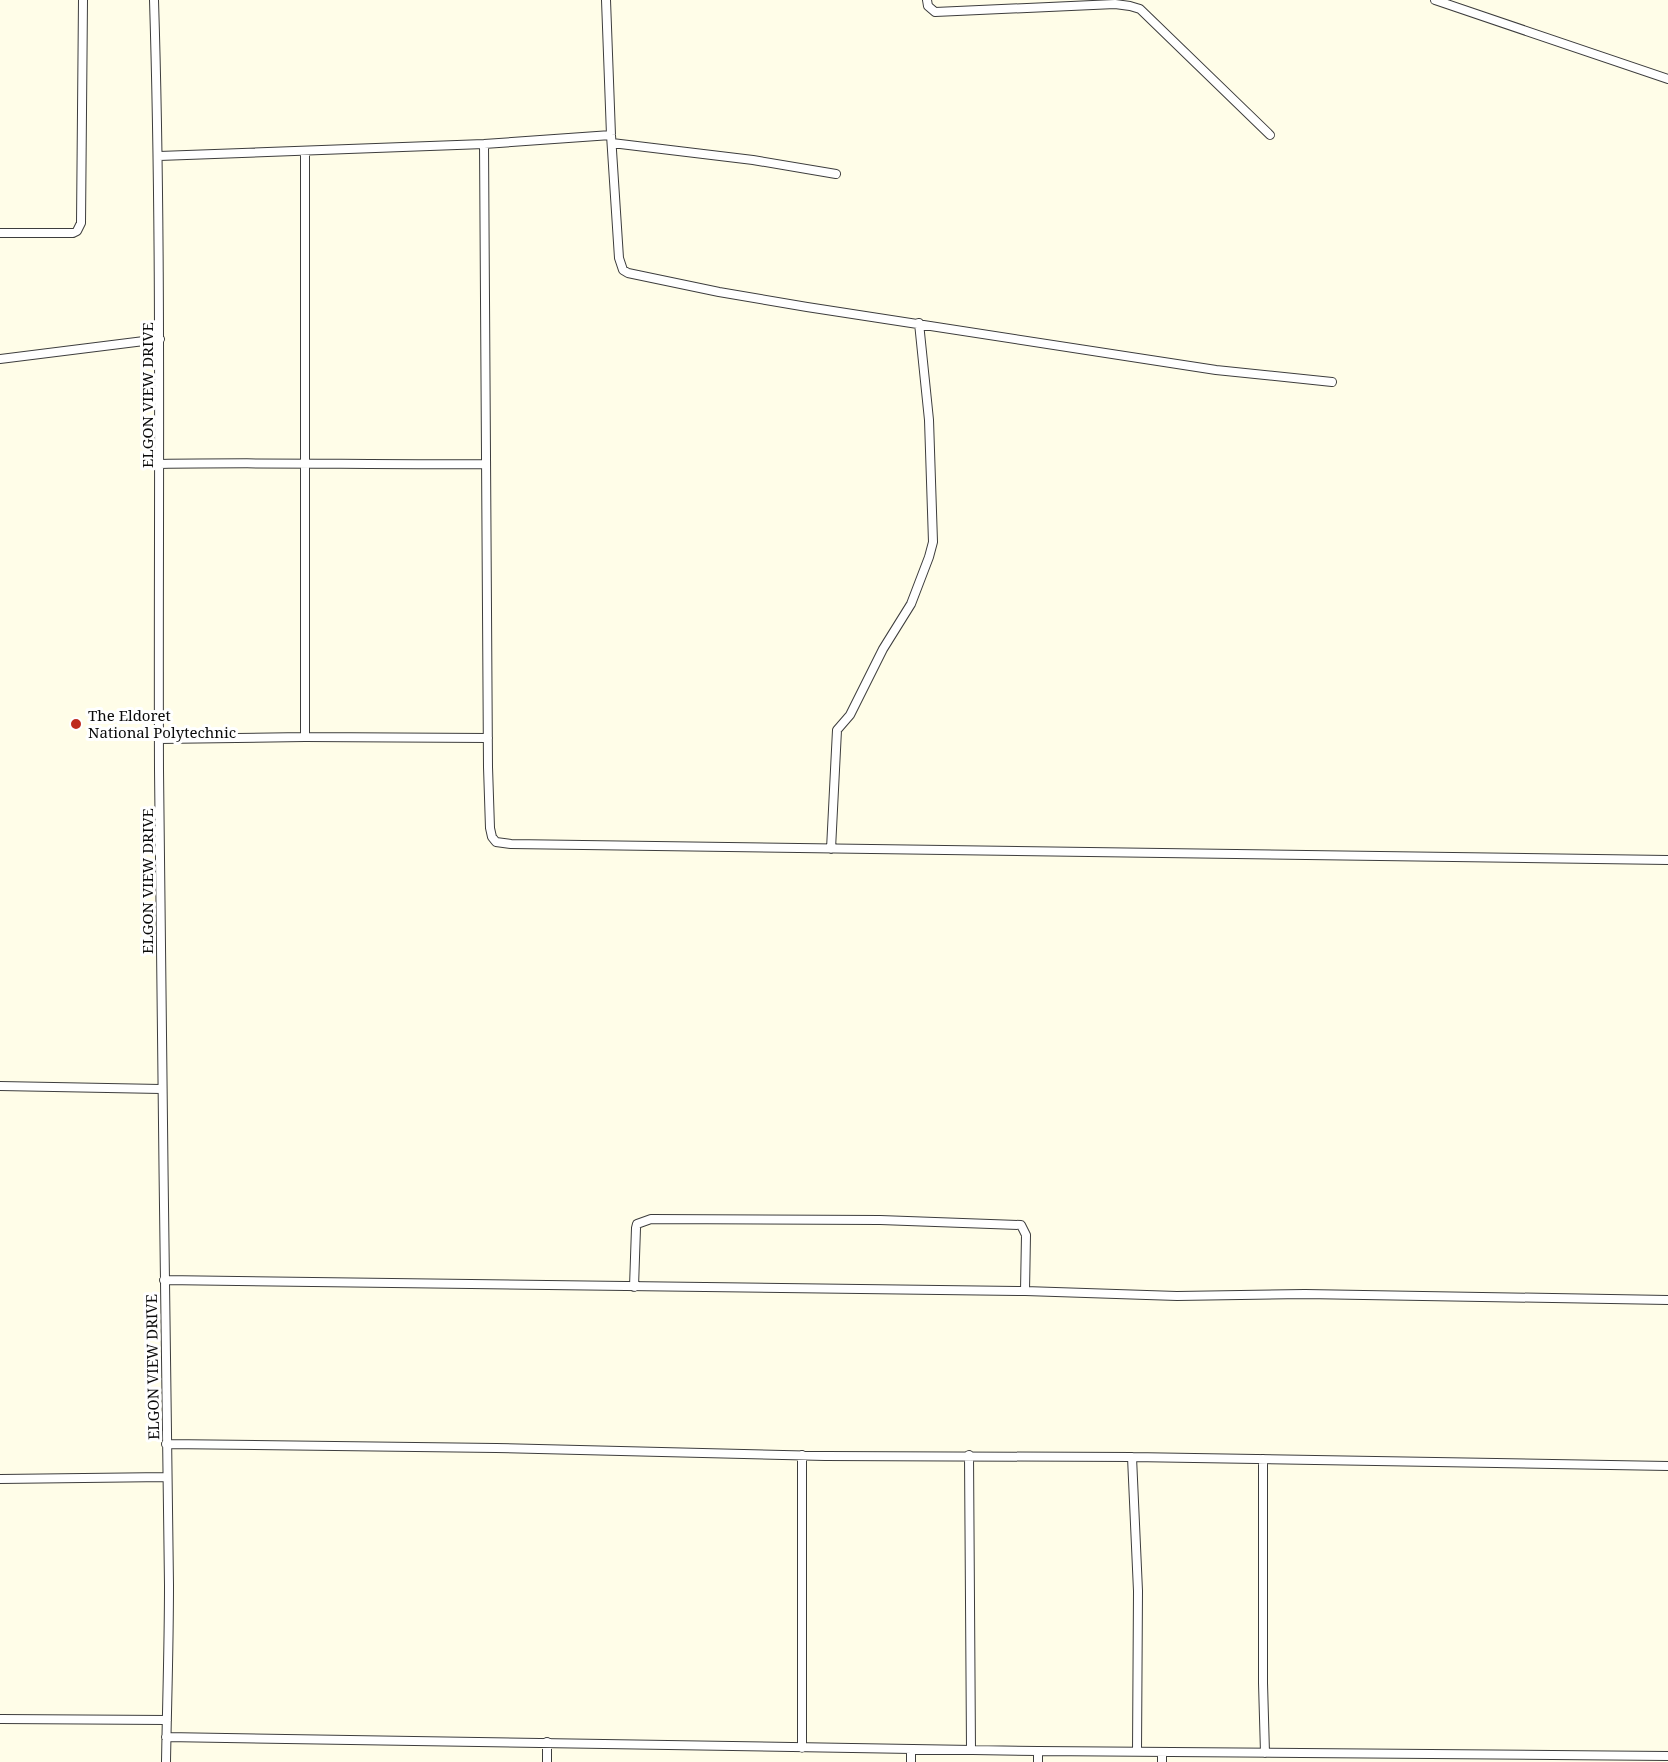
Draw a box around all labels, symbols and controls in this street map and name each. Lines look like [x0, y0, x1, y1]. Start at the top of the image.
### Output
street label: ELGON VIEW DRIVE [137, 322, 157, 468]
place label: The Eldoret National Polytechnic [88, 705, 236, 742]
marker: The Eldoret National Polytechnic [69, 717, 83, 731]
street label: ELGON VIEW DRIVE [137, 808, 157, 954]
street label: ELGON VIEW DRIVE [141, 1294, 163, 1440]

